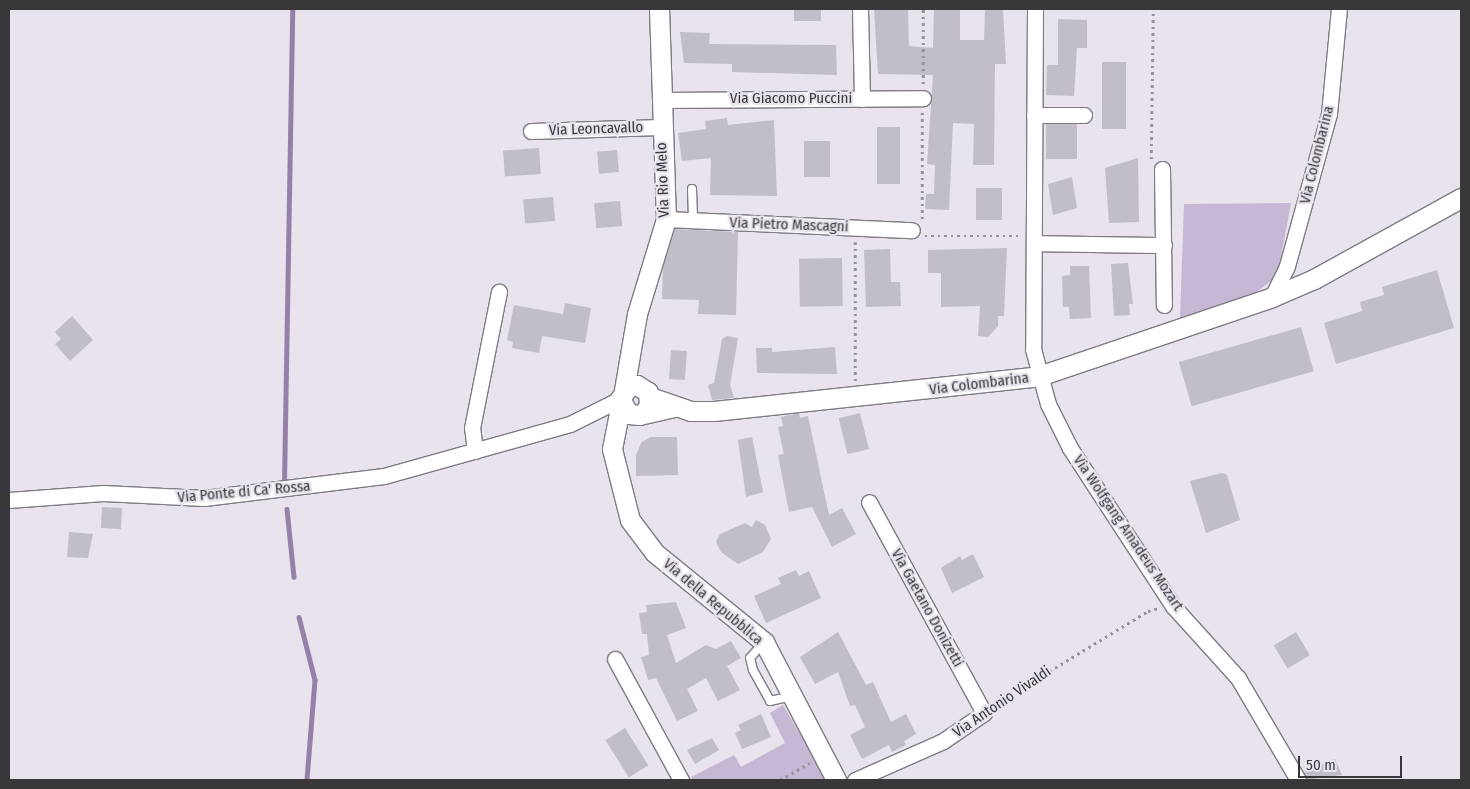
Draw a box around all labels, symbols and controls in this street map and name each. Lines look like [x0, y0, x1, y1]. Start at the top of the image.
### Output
street label: Via Giacomo Puccini [730, 90, 852, 108]
street label: Via Colombarina [1296, 104, 1338, 206]
street label: Via Leoncavallo [548, 118, 644, 140]
street label: Via Rio Melo [653, 142, 673, 218]
street label: Via Pietro Mascagni [729, 214, 849, 236]
street label: Via Colombarina [928, 369, 1030, 399]
street label: Via Wolfgang Amadeus Mozart [1069, 452, 1187, 614]
street label: Via Ponte di Ca' Rossa [177, 477, 311, 507]
street label: Via Gaetano Donizetti [887, 546, 967, 670]
street label: Via della Repubblica [659, 555, 767, 649]
street label: Via Antonio Vivaldi [949, 663, 1055, 741]
scale bar [1300, 746, 1404, 778]
text: 50 m [1306, 756, 1336, 774]

